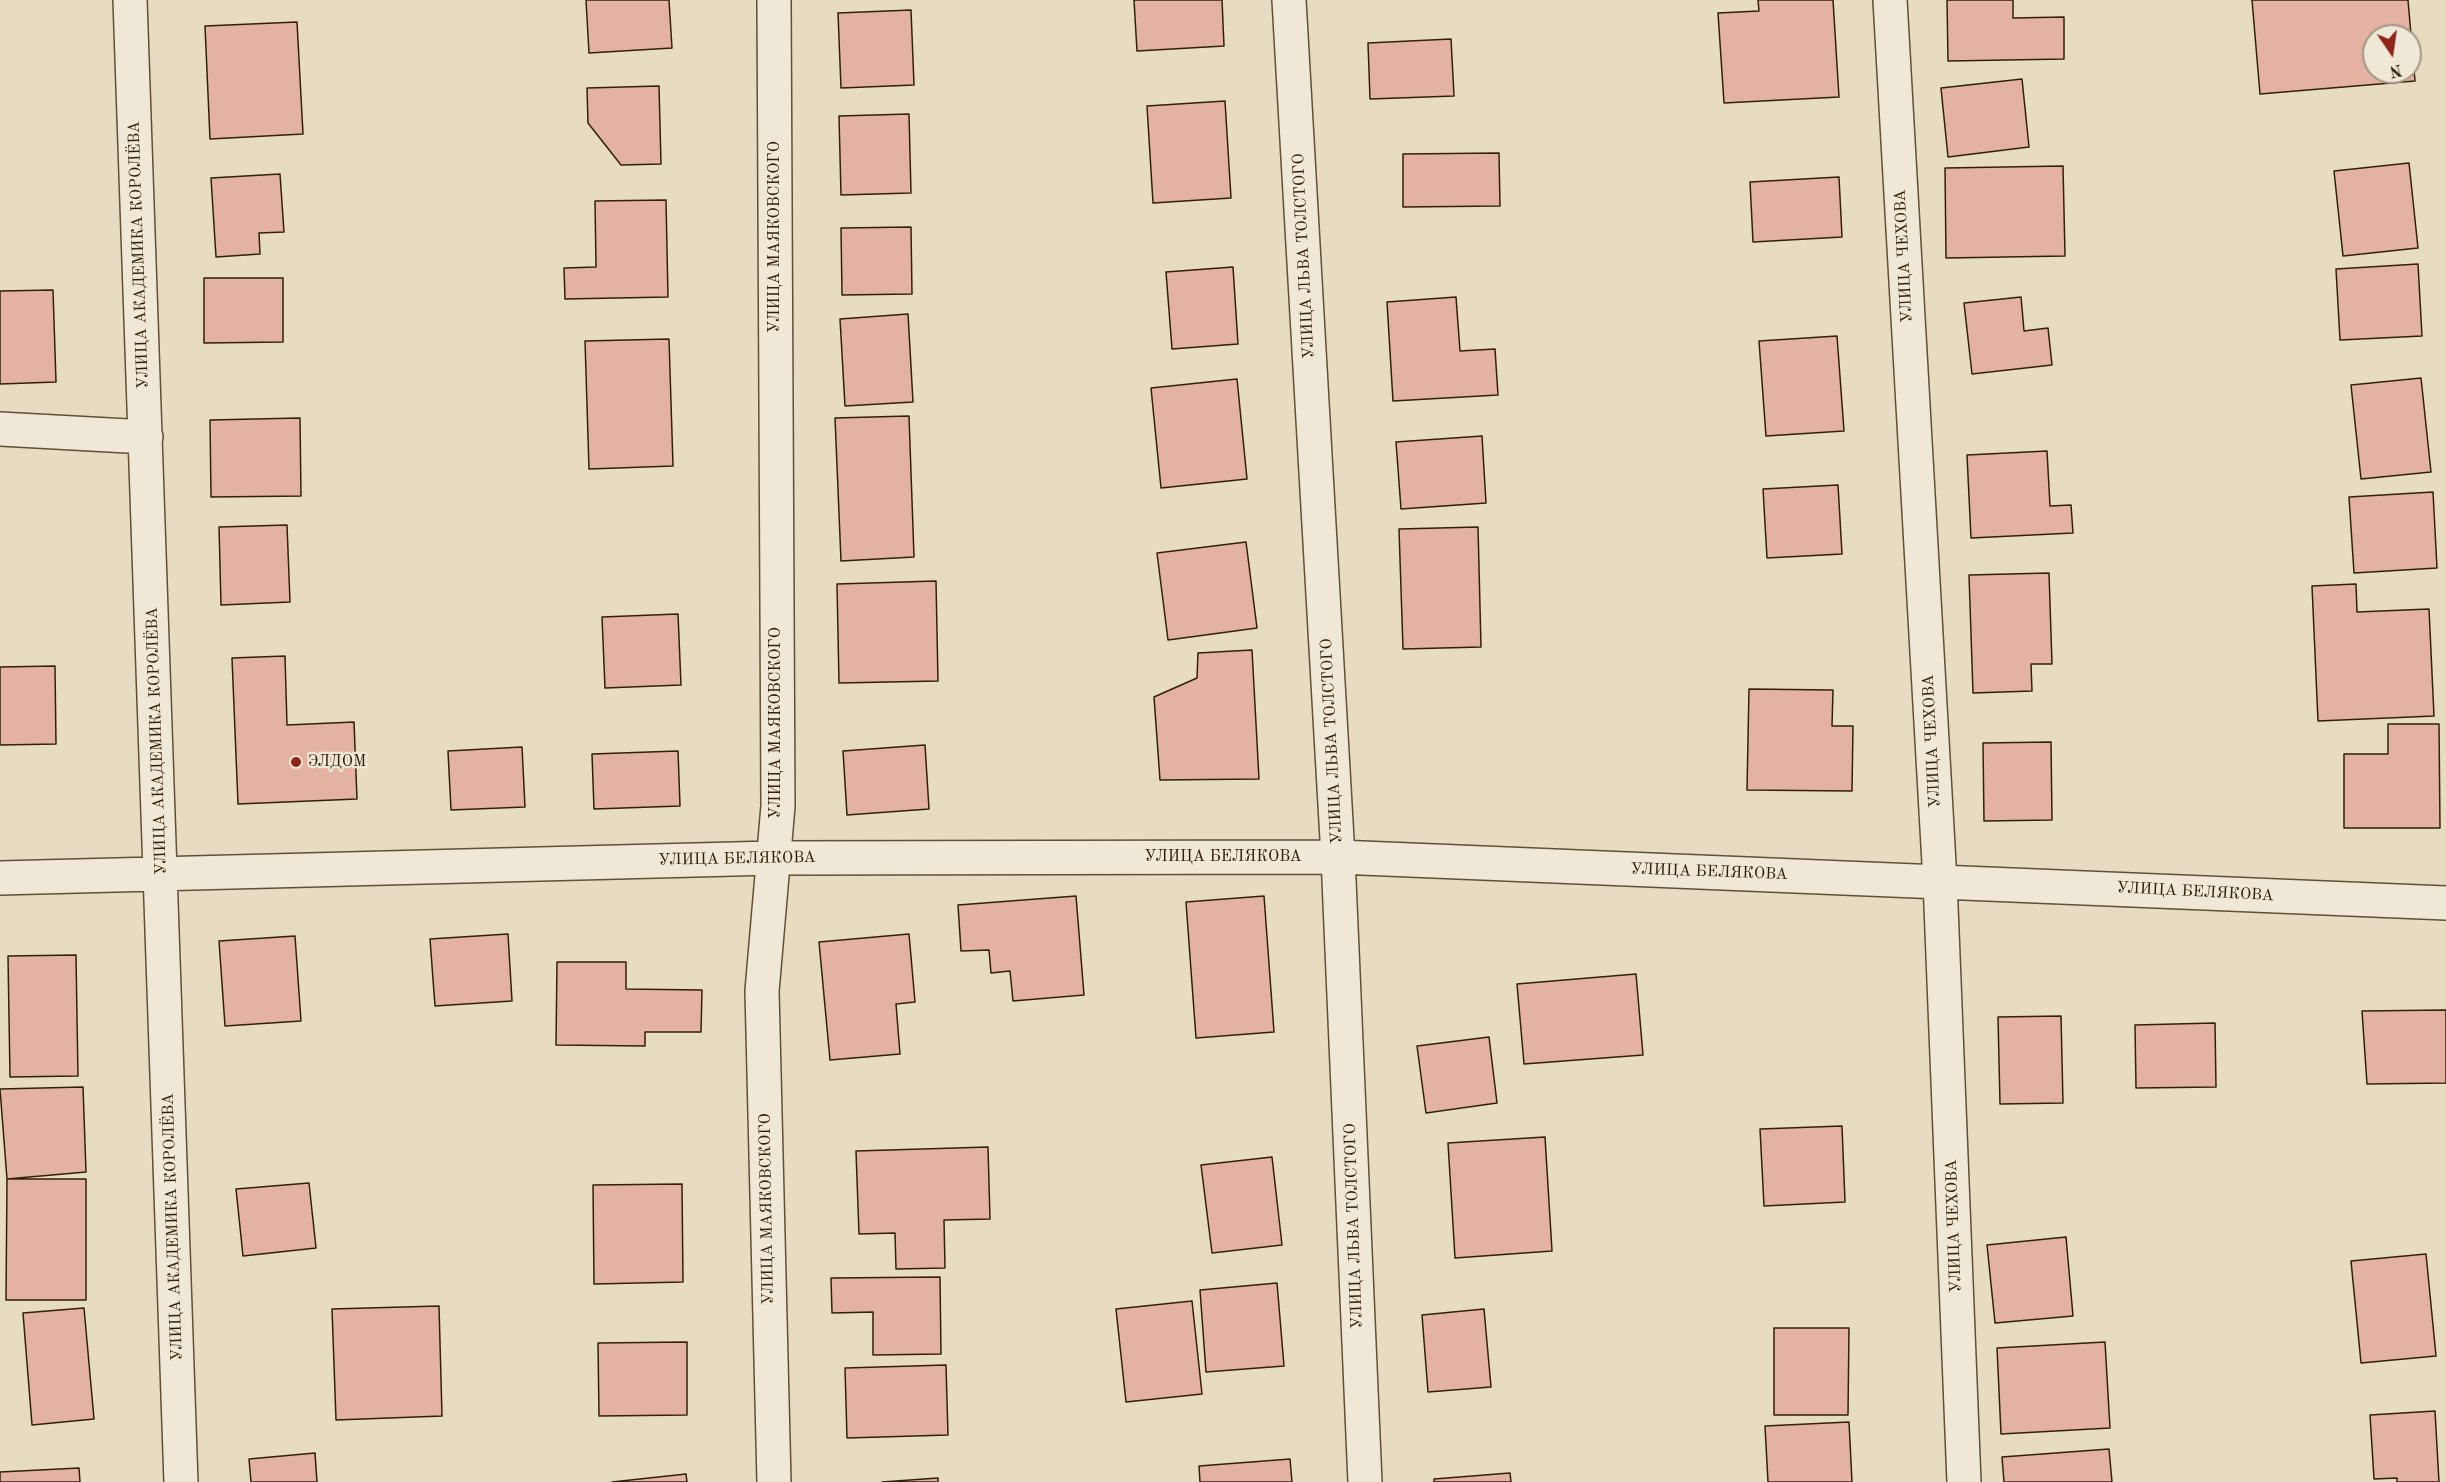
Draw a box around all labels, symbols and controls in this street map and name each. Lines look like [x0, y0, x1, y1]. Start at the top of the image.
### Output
north arrow [2362, 24, 2422, 84]
text: N [2388, 60, 2403, 79]
street label: УЛИЦА АКАДЕМИКА КОРОЛЁВА [125, 121, 153, 389]
street label: УЛИЦА МАЯКОВСКОГО [765, 141, 785, 333]
street label: УЛИЦА ЛЬВА ТОЛСТОГО [1289, 153, 1319, 359]
street label: УЛИЦА ЧЕХОВА [1891, 189, 1917, 323]
street label: УЛИЦА АКАДЕМИКА КОРОЛЁВА [143, 607, 171, 875]
street label: УЛИЦА МАЯКОВСКОГО [766, 627, 786, 819]
street label: УЛИЦА ЛЬВА ТОЛСТОГО [1317, 638, 1347, 844]
street label: УЛИЦА ЧЕХОВА [1919, 674, 1945, 808]
place label: ЭЛДОМ [308, 752, 366, 772]
marker: ЭЛДОМ [289, 755, 303, 769]
street label: УЛИЦА БЕЛЯКОВА [1144, 847, 1302, 867]
street label: УЛИЦА БЕЛЯКОВА [658, 848, 816, 870]
street label: УЛИЦА БЕЛЯКОВА [1630, 860, 1788, 884]
street label: УЛИЦА БЕЛЯКОВА [2116, 878, 2274, 906]
street label: УЛИЦА АКАДЕМИКА КОРОЛЁВА [159, 1093, 187, 1361]
street label: УЛИЦА МАЯКОВСКОГО [756, 1113, 778, 1305]
street label: УЛИЦА ЛЬВА ТОЛСТОГО [1341, 1123, 1367, 1329]
street label: УЛИЦА ЧЕХОВА [1942, 1159, 1966, 1293]

